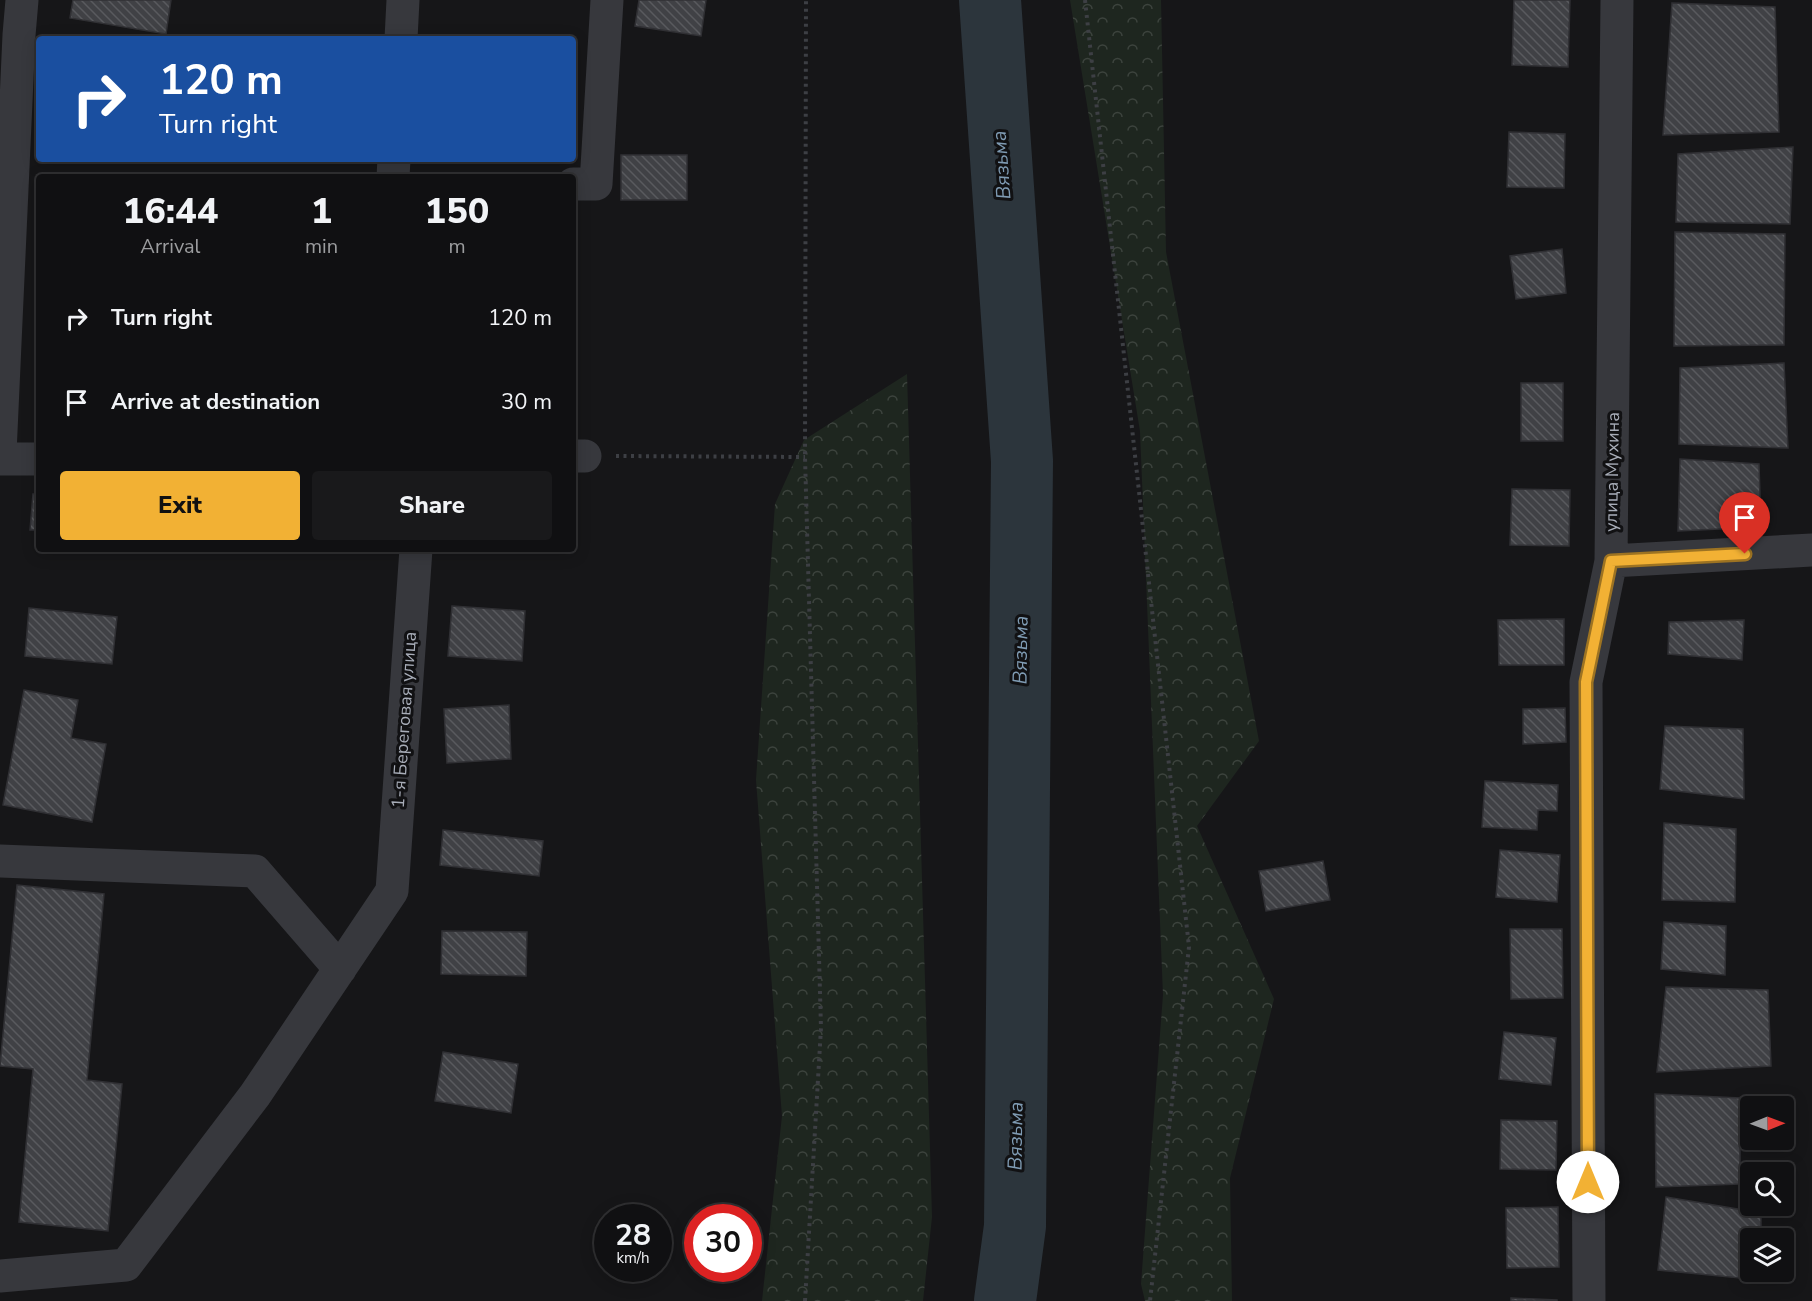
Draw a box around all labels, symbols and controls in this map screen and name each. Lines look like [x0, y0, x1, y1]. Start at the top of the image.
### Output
text: 120 m [159, 52, 283, 109]
icon: right [60, 60, 138, 138]
text: Turn right [159, 106, 277, 143]
water label: Вязьма [986, 130, 1017, 200]
text: 16:44 [123, 187, 218, 236]
text: 1 [311, 187, 332, 236]
text: 150 [425, 187, 489, 236]
text: Arrival [140, 233, 201, 260]
text: min [305, 233, 338, 260]
text: m [448, 233, 466, 260]
icon: right [60, 302, 93, 335]
text: Turn right [111, 303, 212, 333]
text: 120 m [488, 303, 552, 333]
icon: arrive [60, 386, 93, 419]
text: Arrive at destination [111, 387, 320, 417]
text: 30 m [501, 387, 552, 417]
street label: улица Мухина [1599, 412, 1625, 532]
button: Exit [60, 471, 300, 540]
button: Share [312, 471, 552, 540]
pin [1719, 492, 1770, 554]
icon: arrive [1728, 501, 1761, 534]
water label: Вязьма [1006, 615, 1035, 685]
street label: 1-я Береговая улица [386, 631, 422, 809]
north arrow [1740, 1096, 1794, 1150]
map controls [1740, 1096, 1794, 1282]
water label: Вязьма [1001, 1101, 1030, 1171]
position arrow [1556, 1150, 1620, 1214]
button: search [1740, 1162, 1794, 1216]
speed limit sign: 30 [684, 1204, 762, 1282]
text: 28 [615, 1215, 651, 1256]
button: layers [1740, 1228, 1794, 1282]
text: km/h [616, 1248, 650, 1268]

